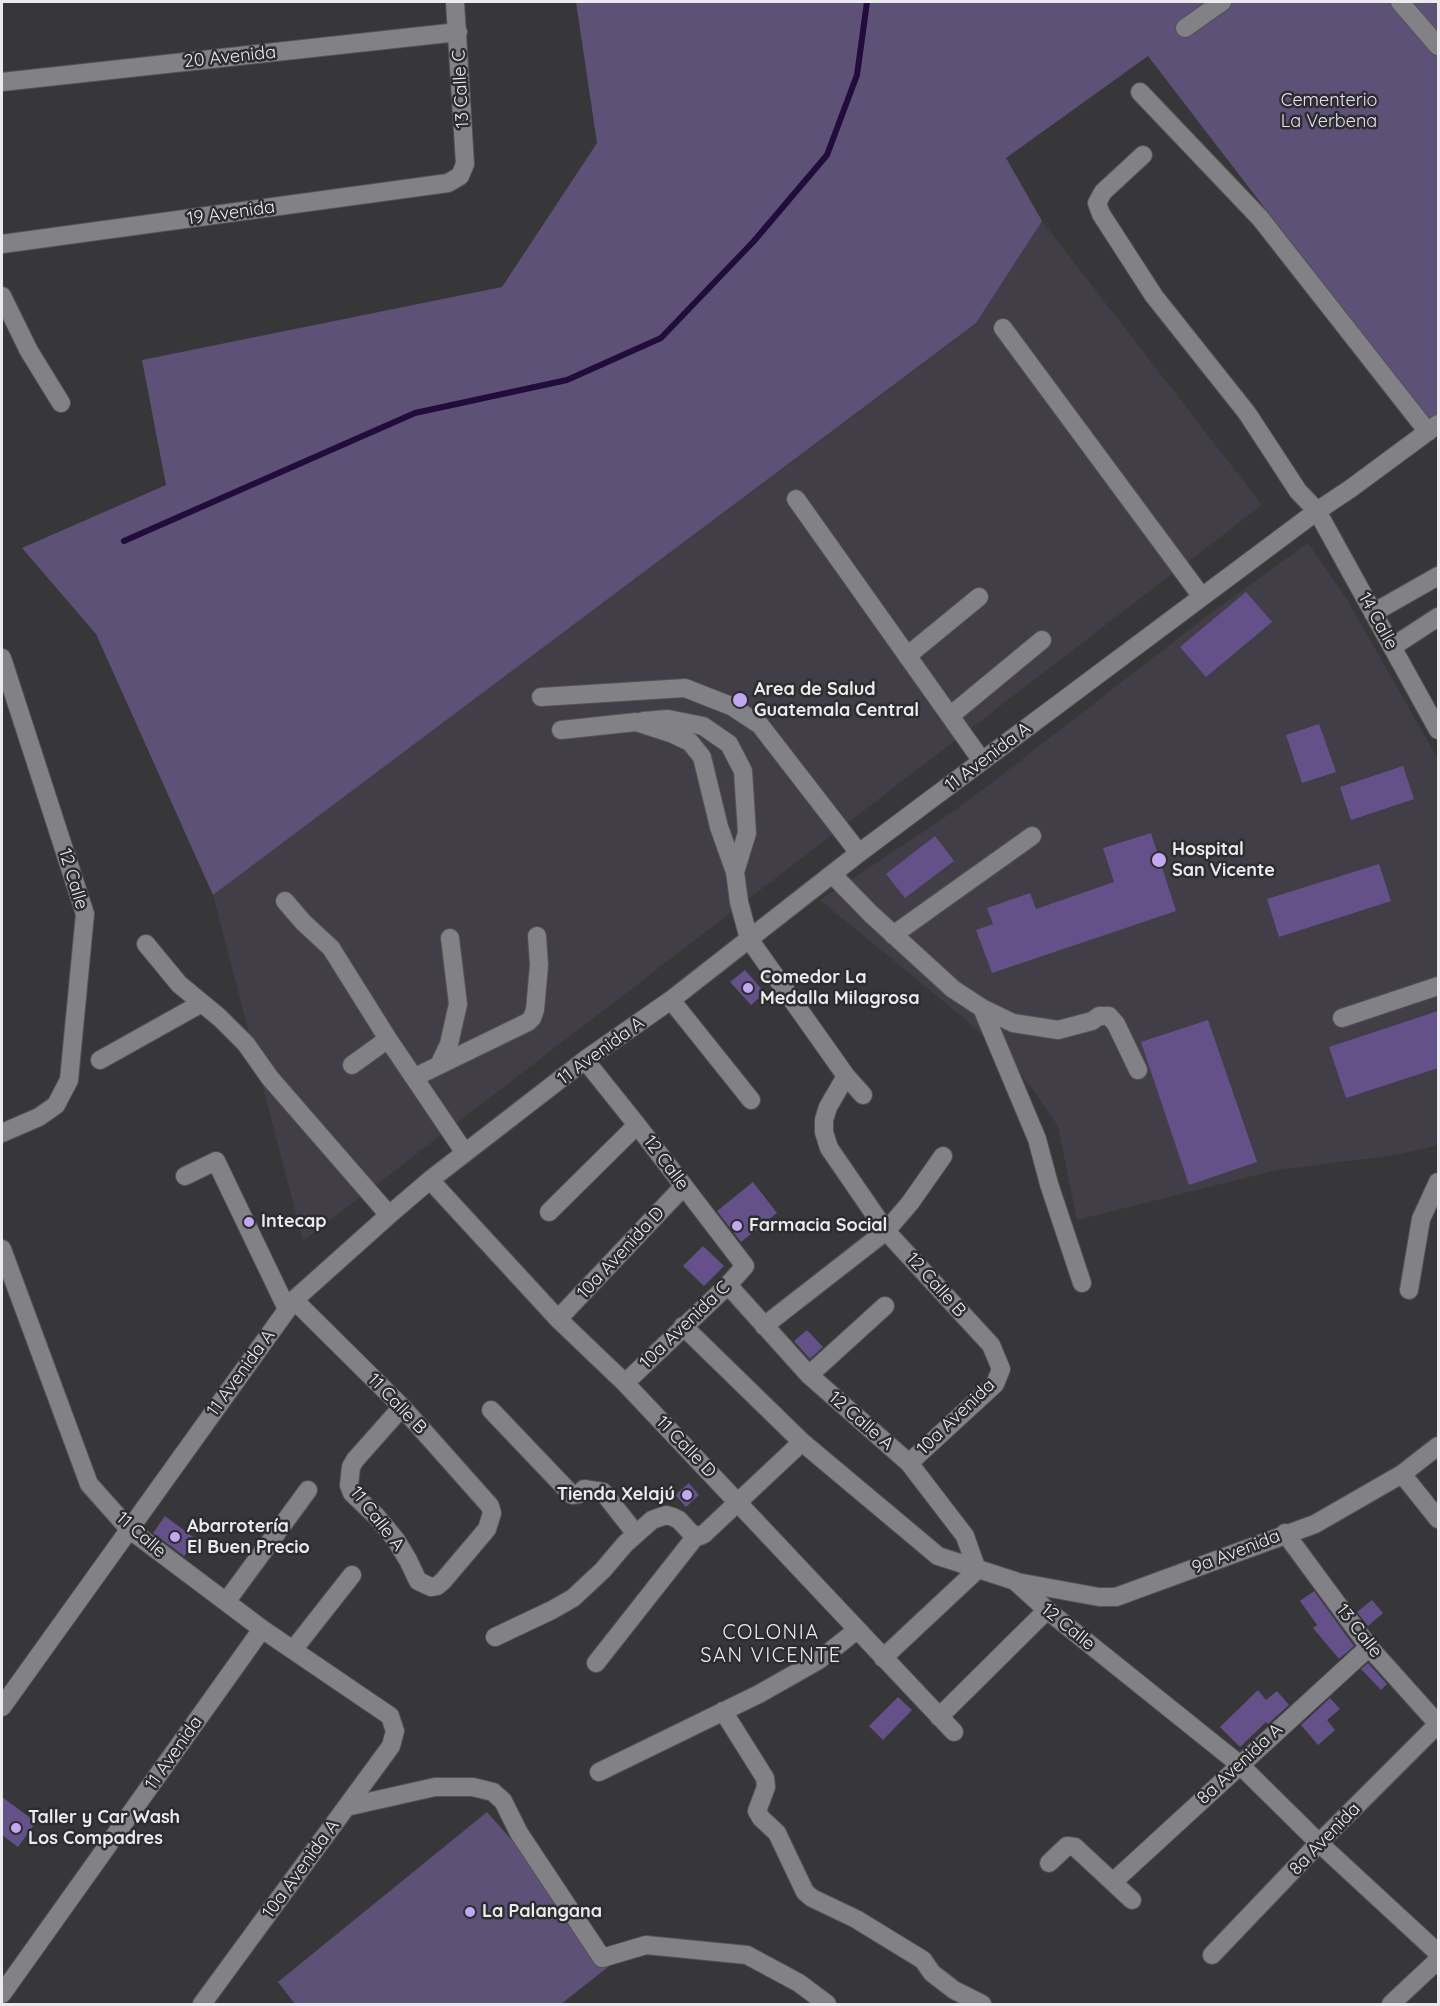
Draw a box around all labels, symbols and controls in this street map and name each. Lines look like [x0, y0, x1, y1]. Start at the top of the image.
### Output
street label: 20 Avenida [183, 41, 277, 73]
street label: 13 Calle C [448, 49, 474, 129]
park label: Cementerio La Verbena [1281, 90, 1377, 132]
street label: 19 Avenida [186, 196, 276, 230]
street label: 14 Calle [1354, 589, 1402, 653]
place label: Area de Salud Guatemala Central [754, 679, 919, 722]
marker: Area de Salud Guatemala Central [731, 691, 749, 709]
street label: 11 Avenida A [941, 718, 1035, 796]
place label: Hospital San Vicente [1172, 839, 1275, 882]
street label: 12 Calle [54, 846, 92, 912]
marker: Hospital San Vicente [1150, 851, 1168, 869]
place label: Comedor La Medalla Milagrosa [760, 967, 919, 1010]
marker: Comedor La Medalla Milagrosa [741, 981, 755, 995]
street label: 11 Avenida A [554, 1012, 648, 1090]
street label: 12 Calle [639, 1132, 693, 1194]
street label: 10a Avenida D [573, 1203, 669, 1303]
place label: Intecap [261, 1211, 327, 1233]
marker: Intecap [242, 1215, 256, 1229]
place label: Farmacia Social [749, 1215, 887, 1237]
marker: Farmacia Social [730, 1219, 744, 1233]
street label: 12 Calle B [902, 1248, 970, 1322]
street label: 10a Avenida C [636, 1277, 734, 1373]
street label: 11 Avenida A [202, 1326, 280, 1420]
street label: 11 Calle B [363, 1369, 431, 1439]
street label: 10a Avenida [913, 1374, 999, 1460]
street label: 12 Calle A [824, 1387, 898, 1455]
street label: 11 Calle D [651, 1412, 721, 1482]
street label: 11 Calle A [345, 1483, 409, 1555]
place label: Tienda Xelajú [557, 1484, 675, 1506]
marker: Tienda Xelajú [680, 1488, 694, 1502]
street label: 11 Calle [112, 1507, 170, 1563]
place label: Abarrotería El Buen Precio [187, 1516, 310, 1558]
street label: 9a Avenida [1189, 1525, 1283, 1579]
marker: Abarrotería El Buen Precio [168, 1530, 182, 1544]
street label: 12 Calle [1037, 1599, 1099, 1655]
street label: 13 Calle [1331, 1600, 1387, 1662]
district label: COLONIA SAN VICENTE [700, 1621, 842, 1668]
street label: 11 Avenida [141, 1712, 207, 1794]
street label: 8a Avenida A [1193, 1719, 1287, 1809]
street label: 8a Avenida [1285, 1798, 1365, 1880]
place label: Taller y Car Wash Los Compadres [28, 1807, 180, 1850]
street label: 10a Avenida A [258, 1815, 344, 1923]
marker: Taller y Car Wash Los Compadres [9, 1821, 23, 1835]
place label: La Palangana [482, 1901, 602, 1923]
marker: La Palangana [463, 1905, 477, 1919]

